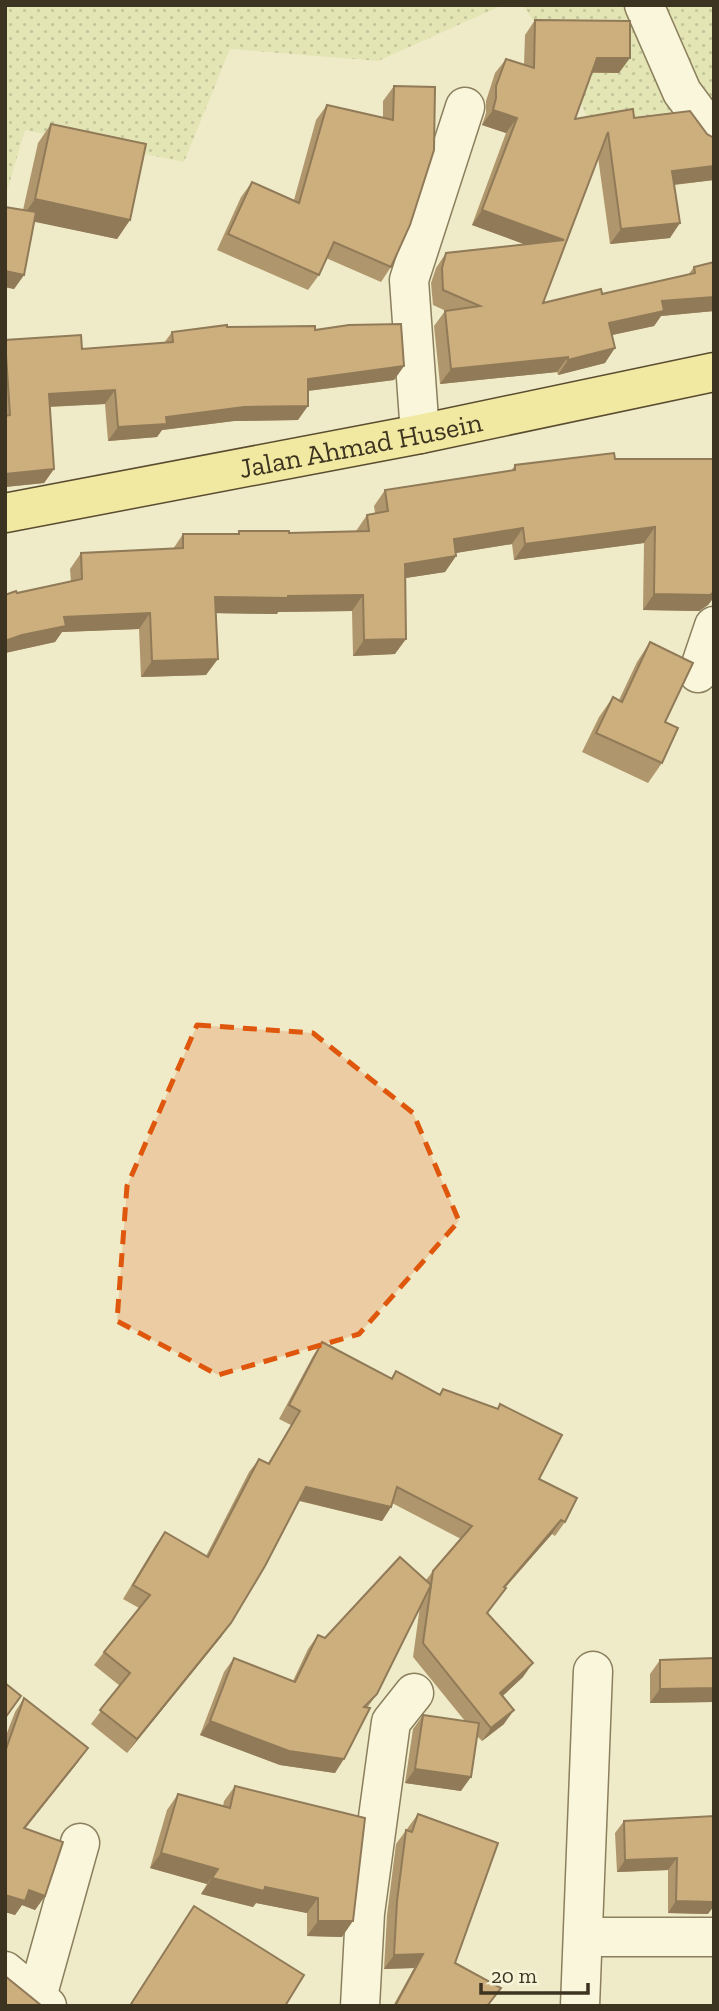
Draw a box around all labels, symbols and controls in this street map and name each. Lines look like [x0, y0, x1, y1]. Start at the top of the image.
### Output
street label: Jalan Ahmad Husein [236, 405, 485, 485]
scale bar [481, 1952, 588, 1996]
text: 20 m [491, 1963, 537, 1988]

